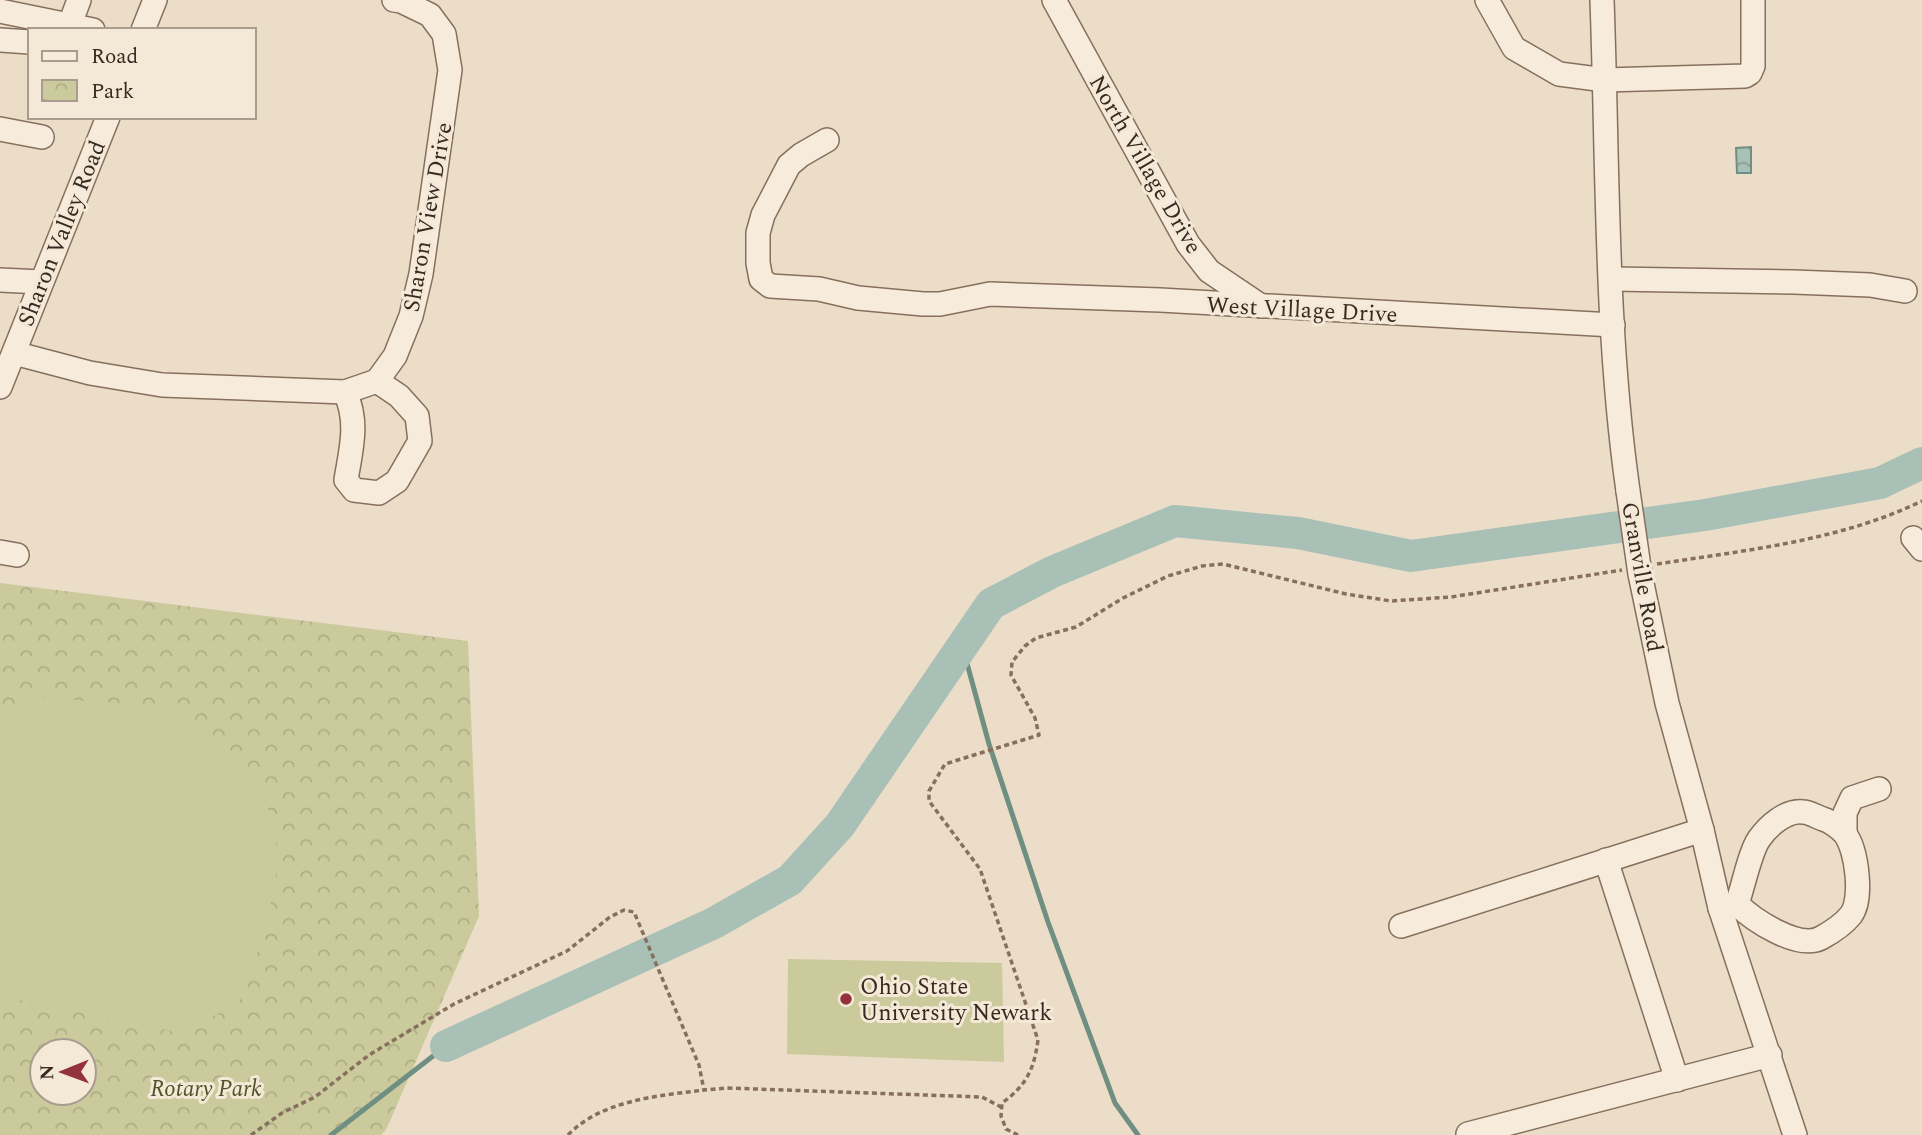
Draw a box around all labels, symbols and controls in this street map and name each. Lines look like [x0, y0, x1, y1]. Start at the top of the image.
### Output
legend [28, 28, 256, 119]
text: Road [91, 41, 138, 73]
street label: North Village Drive [1079, 69, 1210, 261]
text: Park [91, 76, 135, 108]
street label: Sharon View Drive [395, 120, 462, 315]
street label: Sharon Valley Road [9, 135, 116, 332]
street label: West Village Drive [1206, 288, 1398, 333]
street label: Granville Road [1611, 499, 1672, 655]
place label: Ohio State University Newark [860, 970, 1052, 1031]
marker: Ohio State University Newark [838, 991, 854, 1007]
north arrow [28, 1037, 98, 1107]
text: N [33, 1064, 62, 1080]
park label: Rotary Park [150, 1072, 262, 1107]

